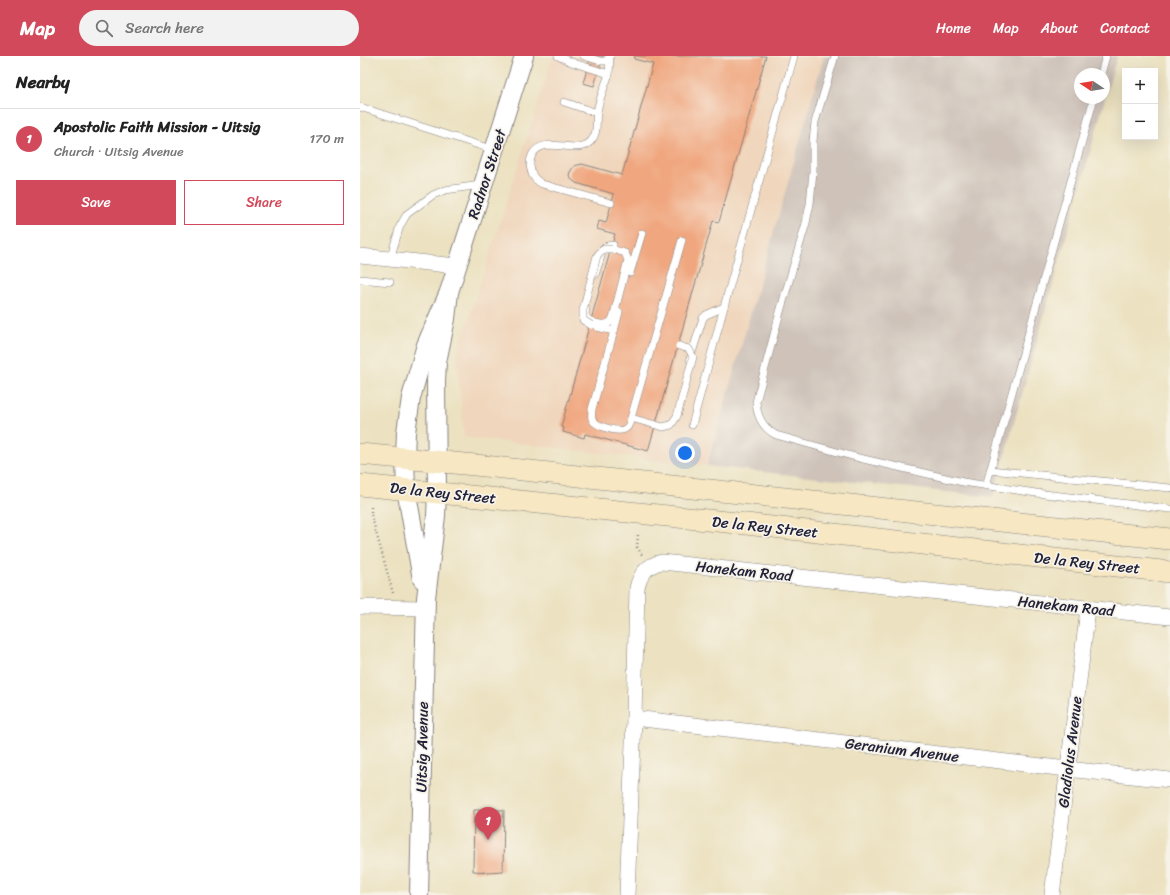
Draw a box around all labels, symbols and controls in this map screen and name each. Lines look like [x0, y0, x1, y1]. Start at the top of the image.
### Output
search box [79, 10, 359, 46]
text: Map [20, 12, 55, 45]
text: Search here [125, 15, 204, 41]
text: Home [936, 16, 971, 41]
text: Map [993, 16, 1019, 41]
text: About [1041, 16, 1078, 41]
text: Contact [1100, 16, 1150, 41]
icon: search [93, 17, 115, 39]
text: Nearby [16, 67, 70, 97]
north arrow [1074, 68, 1110, 104]
map controls [1122, 68, 1158, 140]
button: + [1122, 68, 1158, 104]
button: − [1122, 104, 1158, 140]
text: Apostolic Faith Mission - Uitsig [54, 114, 261, 140]
street label: Radnor Street [460, 125, 514, 222]
text: 1 [26, 127, 32, 150]
text: 170 m [309, 127, 344, 150]
text: Church · Uitsig Avenue [54, 140, 184, 163]
button: Save [16, 180, 176, 225]
button: Share [184, 180, 344, 225]
your location [675, 443, 695, 463]
street label: De la Rey Street [389, 475, 498, 512]
street label: De la Rey Street [711, 509, 820, 546]
street label: De la Rey Street [1033, 545, 1142, 582]
street label: Hanekam Road [694, 553, 795, 589]
street label: Hanekam Road [1016, 588, 1117, 624]
street label: Gladiolus Avenue [1050, 694, 1090, 809]
street label: Uitsig Avenue [408, 701, 436, 793]
street label: Geranium Avenue [843, 730, 961, 770]
pin: 1 [475, 807, 501, 840]

